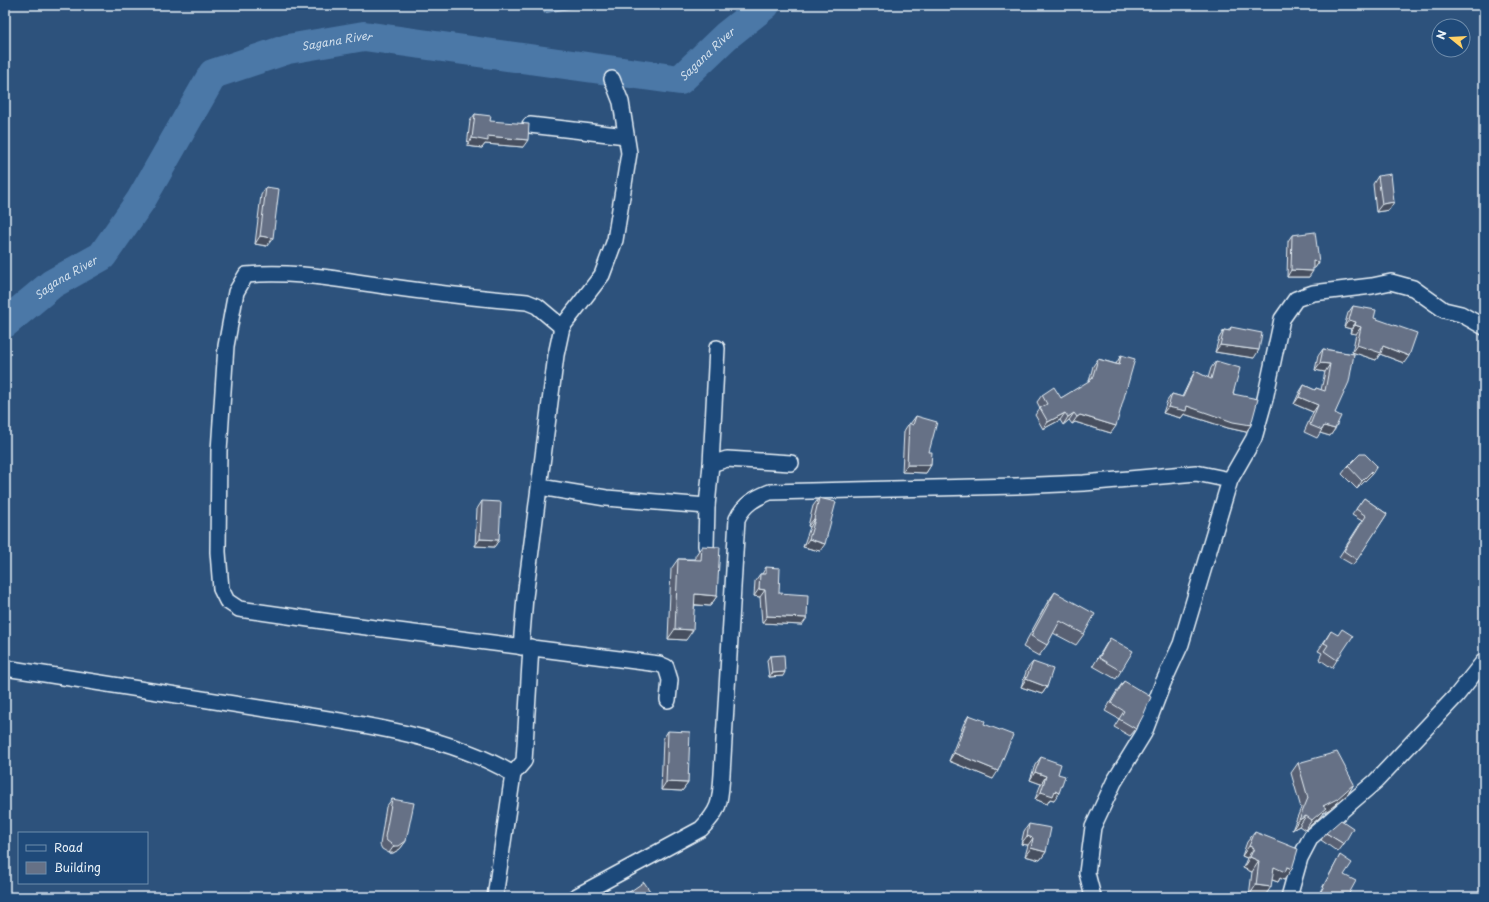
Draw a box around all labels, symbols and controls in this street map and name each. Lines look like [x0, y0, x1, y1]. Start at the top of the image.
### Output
north arrow [1431, 18, 1471, 58]
water label: Sagana River [675, 22, 739, 85]
water label: Sagana River [300, 27, 375, 55]
text: N [1432, 28, 1451, 42]
water label: Sagana River [30, 251, 102, 303]
legend [18, 832, 148, 884]
text: Road [54, 838, 83, 856]
text: Building [54, 858, 101, 876]

